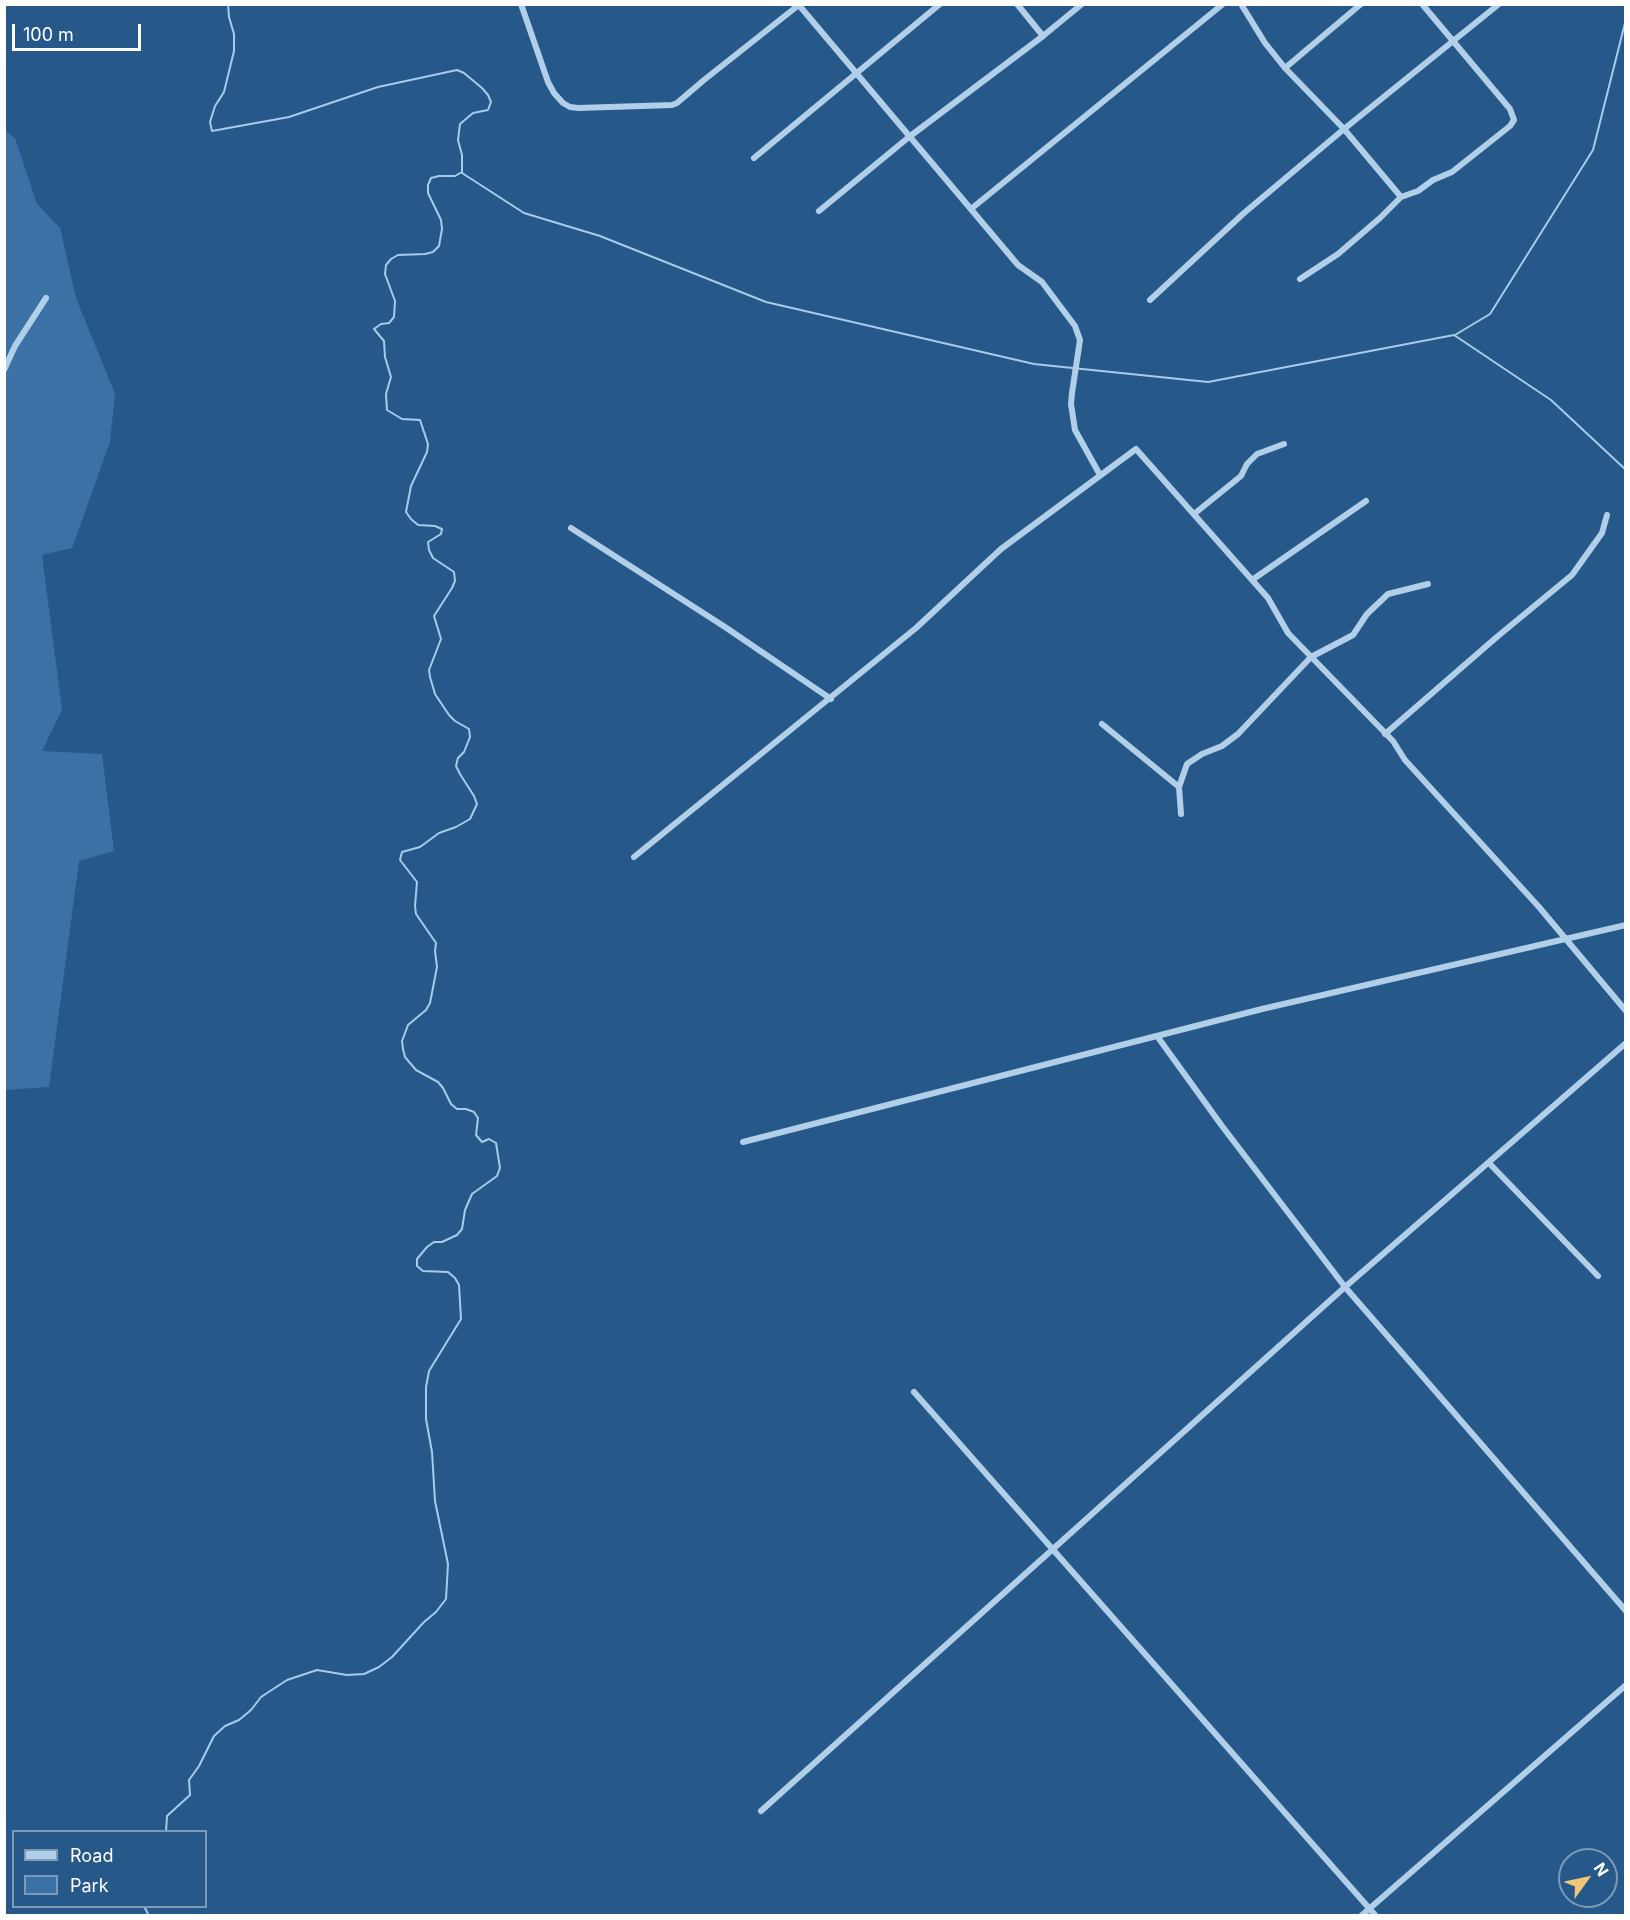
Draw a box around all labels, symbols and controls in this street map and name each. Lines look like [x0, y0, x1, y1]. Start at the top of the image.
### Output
scale bar [15, 12, 144, 50]
text: 100 m [23, 24, 74, 45]
legend [12, 1830, 207, 1908]
text: Road [70, 1845, 113, 1866]
north arrow [1558, 1848, 1618, 1908]
text: N [1590, 1859, 1613, 1880]
text: Park [70, 1875, 109, 1896]

